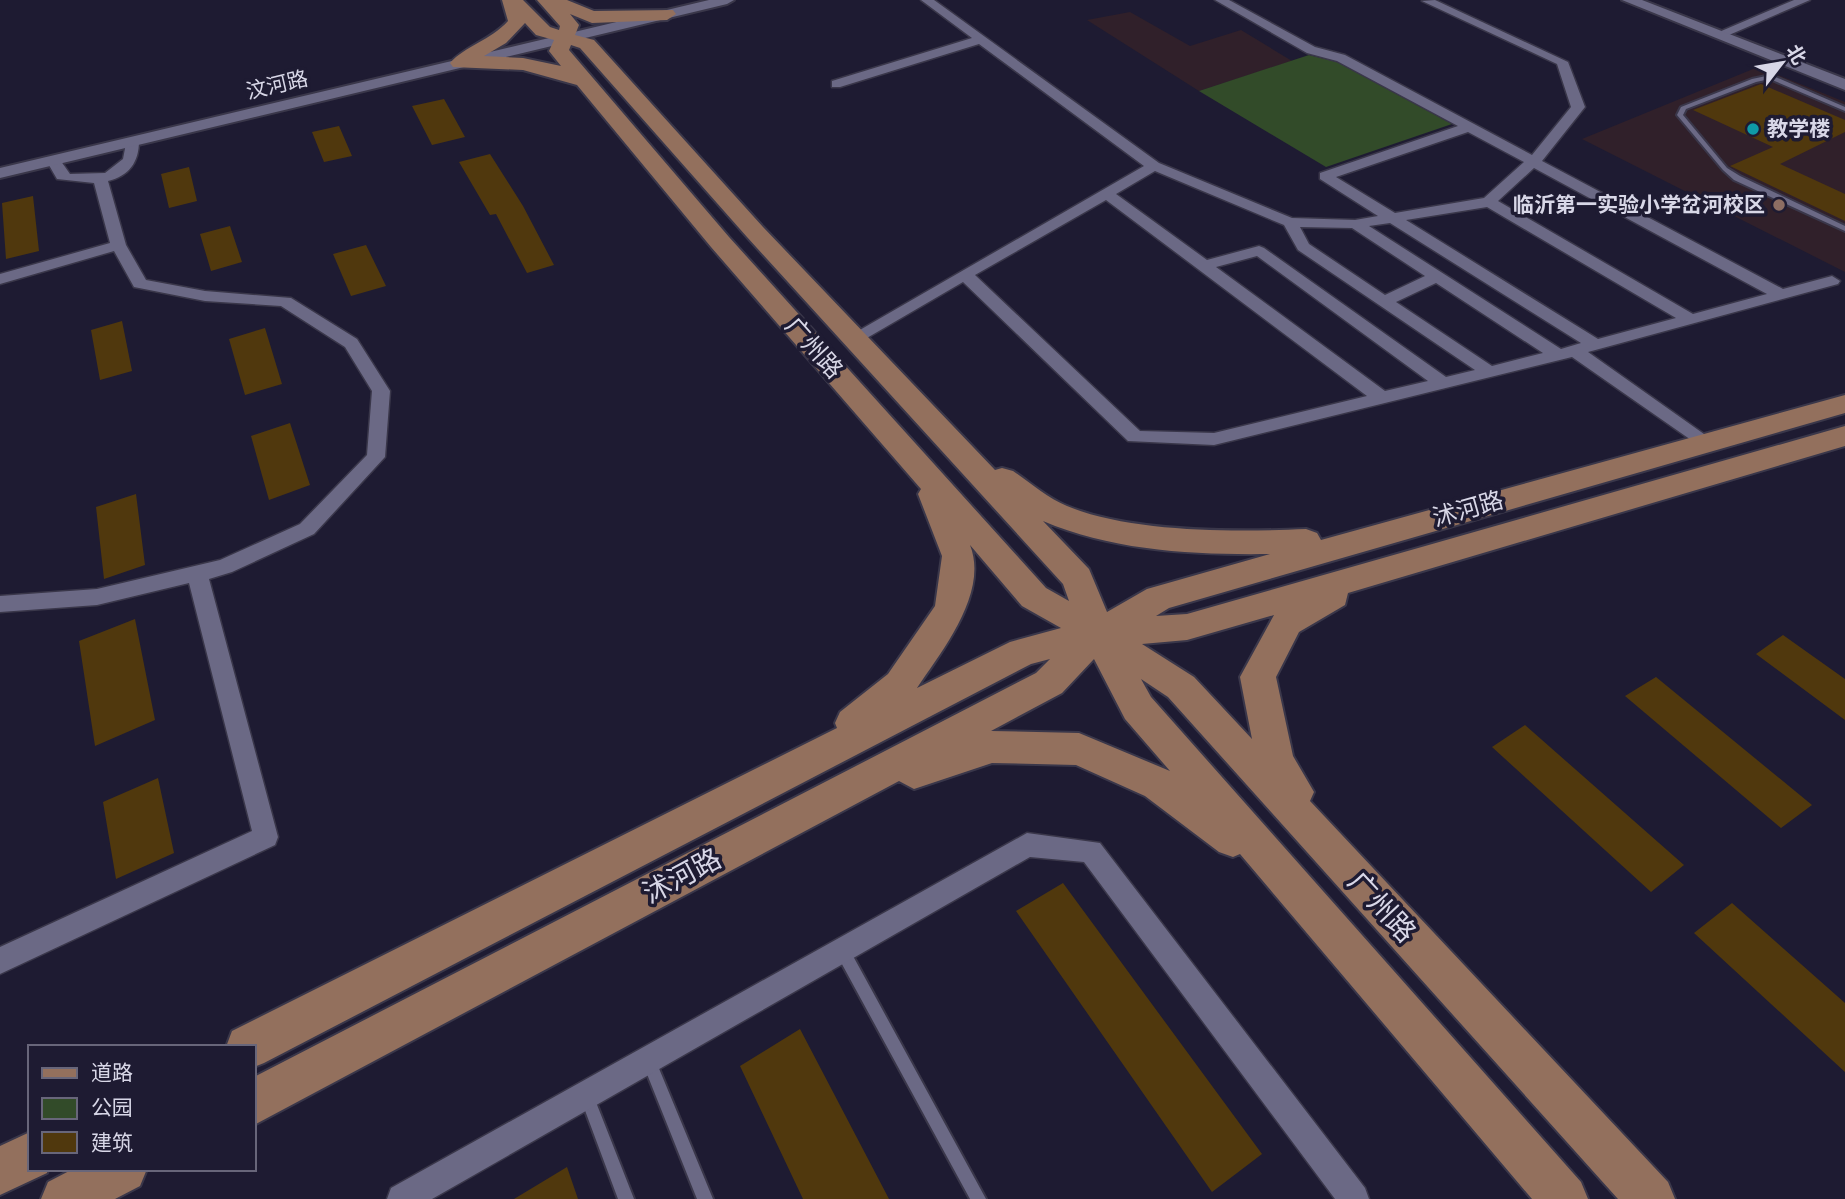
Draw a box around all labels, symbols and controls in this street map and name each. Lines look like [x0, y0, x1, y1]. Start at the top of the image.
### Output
north arrow [1747, 28, 1817, 98]
text: 北 [1781, 40, 1811, 69]
street label: 汶河路 [244, 66, 310, 104]
place label: 教学楼 [1767, 117, 1830, 141]
marker: 教学楼 [1745, 121, 1761, 137]
place label: 临沂第一实验小学岔河校区 [1513, 193, 1765, 217]
marker: 临沂第一实验小学岔河校区 [1771, 197, 1787, 213]
street label: 广州路 [780, 312, 848, 384]
street label: 沭河路 [1430, 486, 1506, 532]
street label: 沭河路 [637, 842, 727, 910]
street label: 广州路 [1341, 865, 1423, 949]
legend [28, 1045, 256, 1171]
text: 道路 [91, 1061, 133, 1085]
text: 公园 [91, 1096, 133, 1120]
text: 建筑 [91, 1131, 133, 1155]

